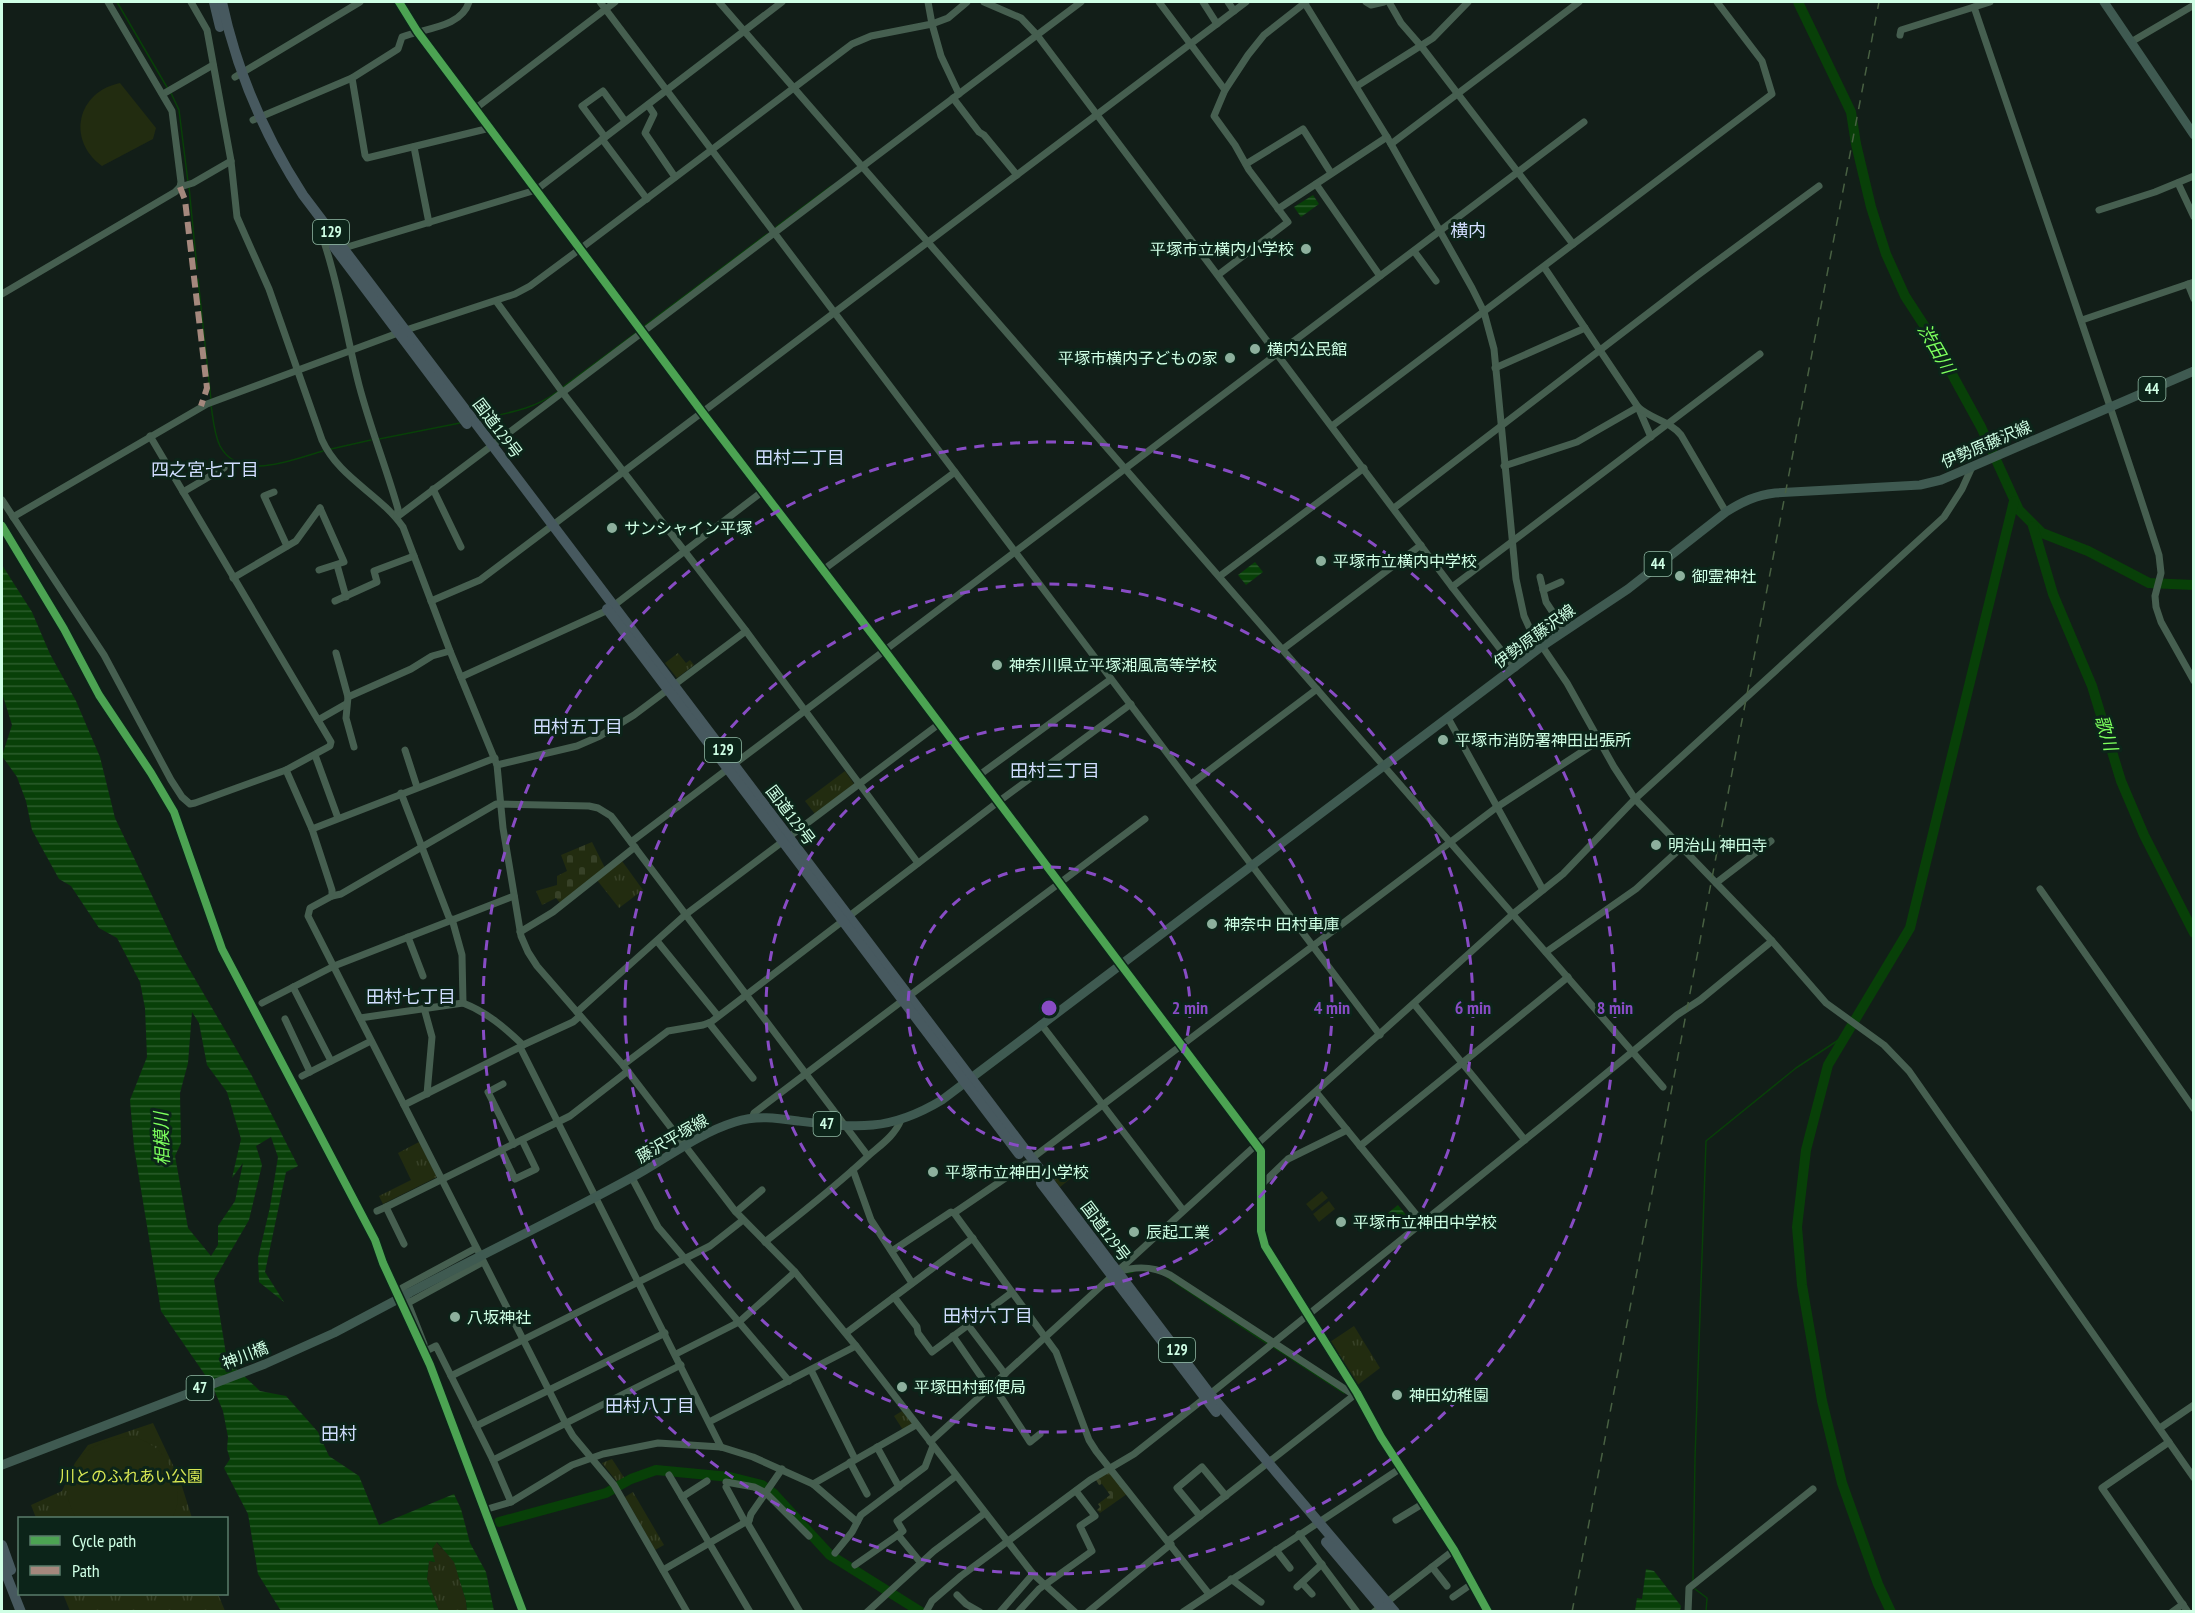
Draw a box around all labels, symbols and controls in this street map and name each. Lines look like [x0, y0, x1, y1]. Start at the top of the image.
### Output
district label: 横内 [1450, 219, 1486, 242]
road number: 129 [313, 220, 349, 244]
place label: 平塚市立横内小学校 [1150, 239, 1294, 259]
marker: 平塚市立横内小学校 [1299, 242, 1313, 256]
water label: 渋田川 [1913, 320, 1961, 380]
place label: 横内公民館 [1267, 339, 1347, 359]
marker: 横内公民館 [1248, 342, 1262, 356]
place label: 平塚市横内子どもの家 [1058, 348, 1218, 368]
marker: 平塚市横内子どもの家 [1223, 351, 1237, 365]
road number: 44 [2138, 377, 2166, 401]
street label: 国道129号 [469, 394, 527, 462]
street label: 伊勢原藤沢線 [1938, 416, 2034, 472]
district label: 田村二丁目 [755, 446, 845, 469]
district label: 四之宮七丁目 [151, 458, 259, 481]
place label: サンシャイン平塚 [624, 518, 752, 538]
marker: サンシャイン平塚 [605, 521, 619, 535]
place label: 平塚市立横内中学校 [1333, 551, 1477, 571]
road number: 44 [1644, 552, 1672, 576]
marker: 平塚市立横内中学校 [1314, 554, 1328, 568]
place label: 御霊神社 [1692, 566, 1756, 586]
marker: 御霊神社 [1673, 569, 1687, 583]
street label: 伊勢原藤沢線 [1489, 600, 1579, 672]
place label: 神奈川県立平塚湘風高等学校 [1009, 655, 1217, 675]
marker: 神奈川県立平塚湘風高等学校 [990, 658, 1004, 672]
water label: 歌川 [2090, 712, 2123, 755]
district label: 田村五丁目 [533, 715, 623, 738]
place label: 平塚市消防署神田出張所 [1455, 730, 1631, 750]
marker: 平塚市消防署神田出張所 [1436, 733, 1450, 747]
road number: 129 [705, 738, 741, 762]
district label: 田村三丁目 [1010, 759, 1100, 782]
street label: 国道129号 [762, 781, 820, 849]
place label: 明治山 神田寺 [1668, 835, 1767, 855]
marker: 明治山 神田寺 [1649, 838, 1663, 852]
place label: 神奈中 田村車庫 [1224, 914, 1339, 934]
marker: 神奈中 田村車庫 [1205, 917, 1219, 931]
district label: 田村七丁目 [366, 985, 456, 1008]
text: 2 min [1172, 996, 1208, 1019]
text: 4 min [1314, 996, 1350, 1019]
text: 6 min [1455, 996, 1491, 1019]
text: 8 min [1597, 996, 1633, 1019]
centre of rings [1039, 998, 1059, 1018]
street label: 藤沢平塚線 [632, 1109, 712, 1167]
water label: 相模川 [149, 1110, 174, 1166]
road number: 47 [814, 1112, 840, 1136]
place label: 平塚市立神田小学校 [945, 1162, 1089, 1182]
marker: 平塚市立神田小学校 [926, 1165, 940, 1179]
street label: 国道129号 [1077, 1197, 1135, 1265]
place label: 平塚市立神田中学校 [1353, 1212, 1497, 1232]
marker: 平塚市立神田中学校 [1334, 1215, 1348, 1229]
place label: 辰起工業 [1146, 1222, 1210, 1242]
marker: 辰起工業 [1127, 1225, 1141, 1239]
district label: 田村六丁目 [943, 1304, 1033, 1327]
place label: 八坂神社 [467, 1307, 531, 1327]
marker: 八坂神社 [448, 1310, 462, 1324]
street label: 神川橋 [219, 1337, 271, 1373]
road number: 129 [1159, 1338, 1195, 1362]
road number: 47 [186, 1376, 214, 1400]
place label: 平塚田村郵便局 [914, 1377, 1026, 1397]
marker: 平塚田村郵便局 [895, 1380, 909, 1394]
place label: 神田幼稚園 [1409, 1385, 1489, 1405]
marker: 神田幼稚園 [1390, 1388, 1404, 1402]
district label: 田村八丁目 [605, 1394, 695, 1417]
district label: 田村 [321, 1422, 357, 1445]
park label: 川とのふれあい公園 [59, 1466, 203, 1486]
legend [18, 1517, 228, 1595]
text: Cycle path [72, 1529, 136, 1552]
text: Path [72, 1559, 100, 1582]

